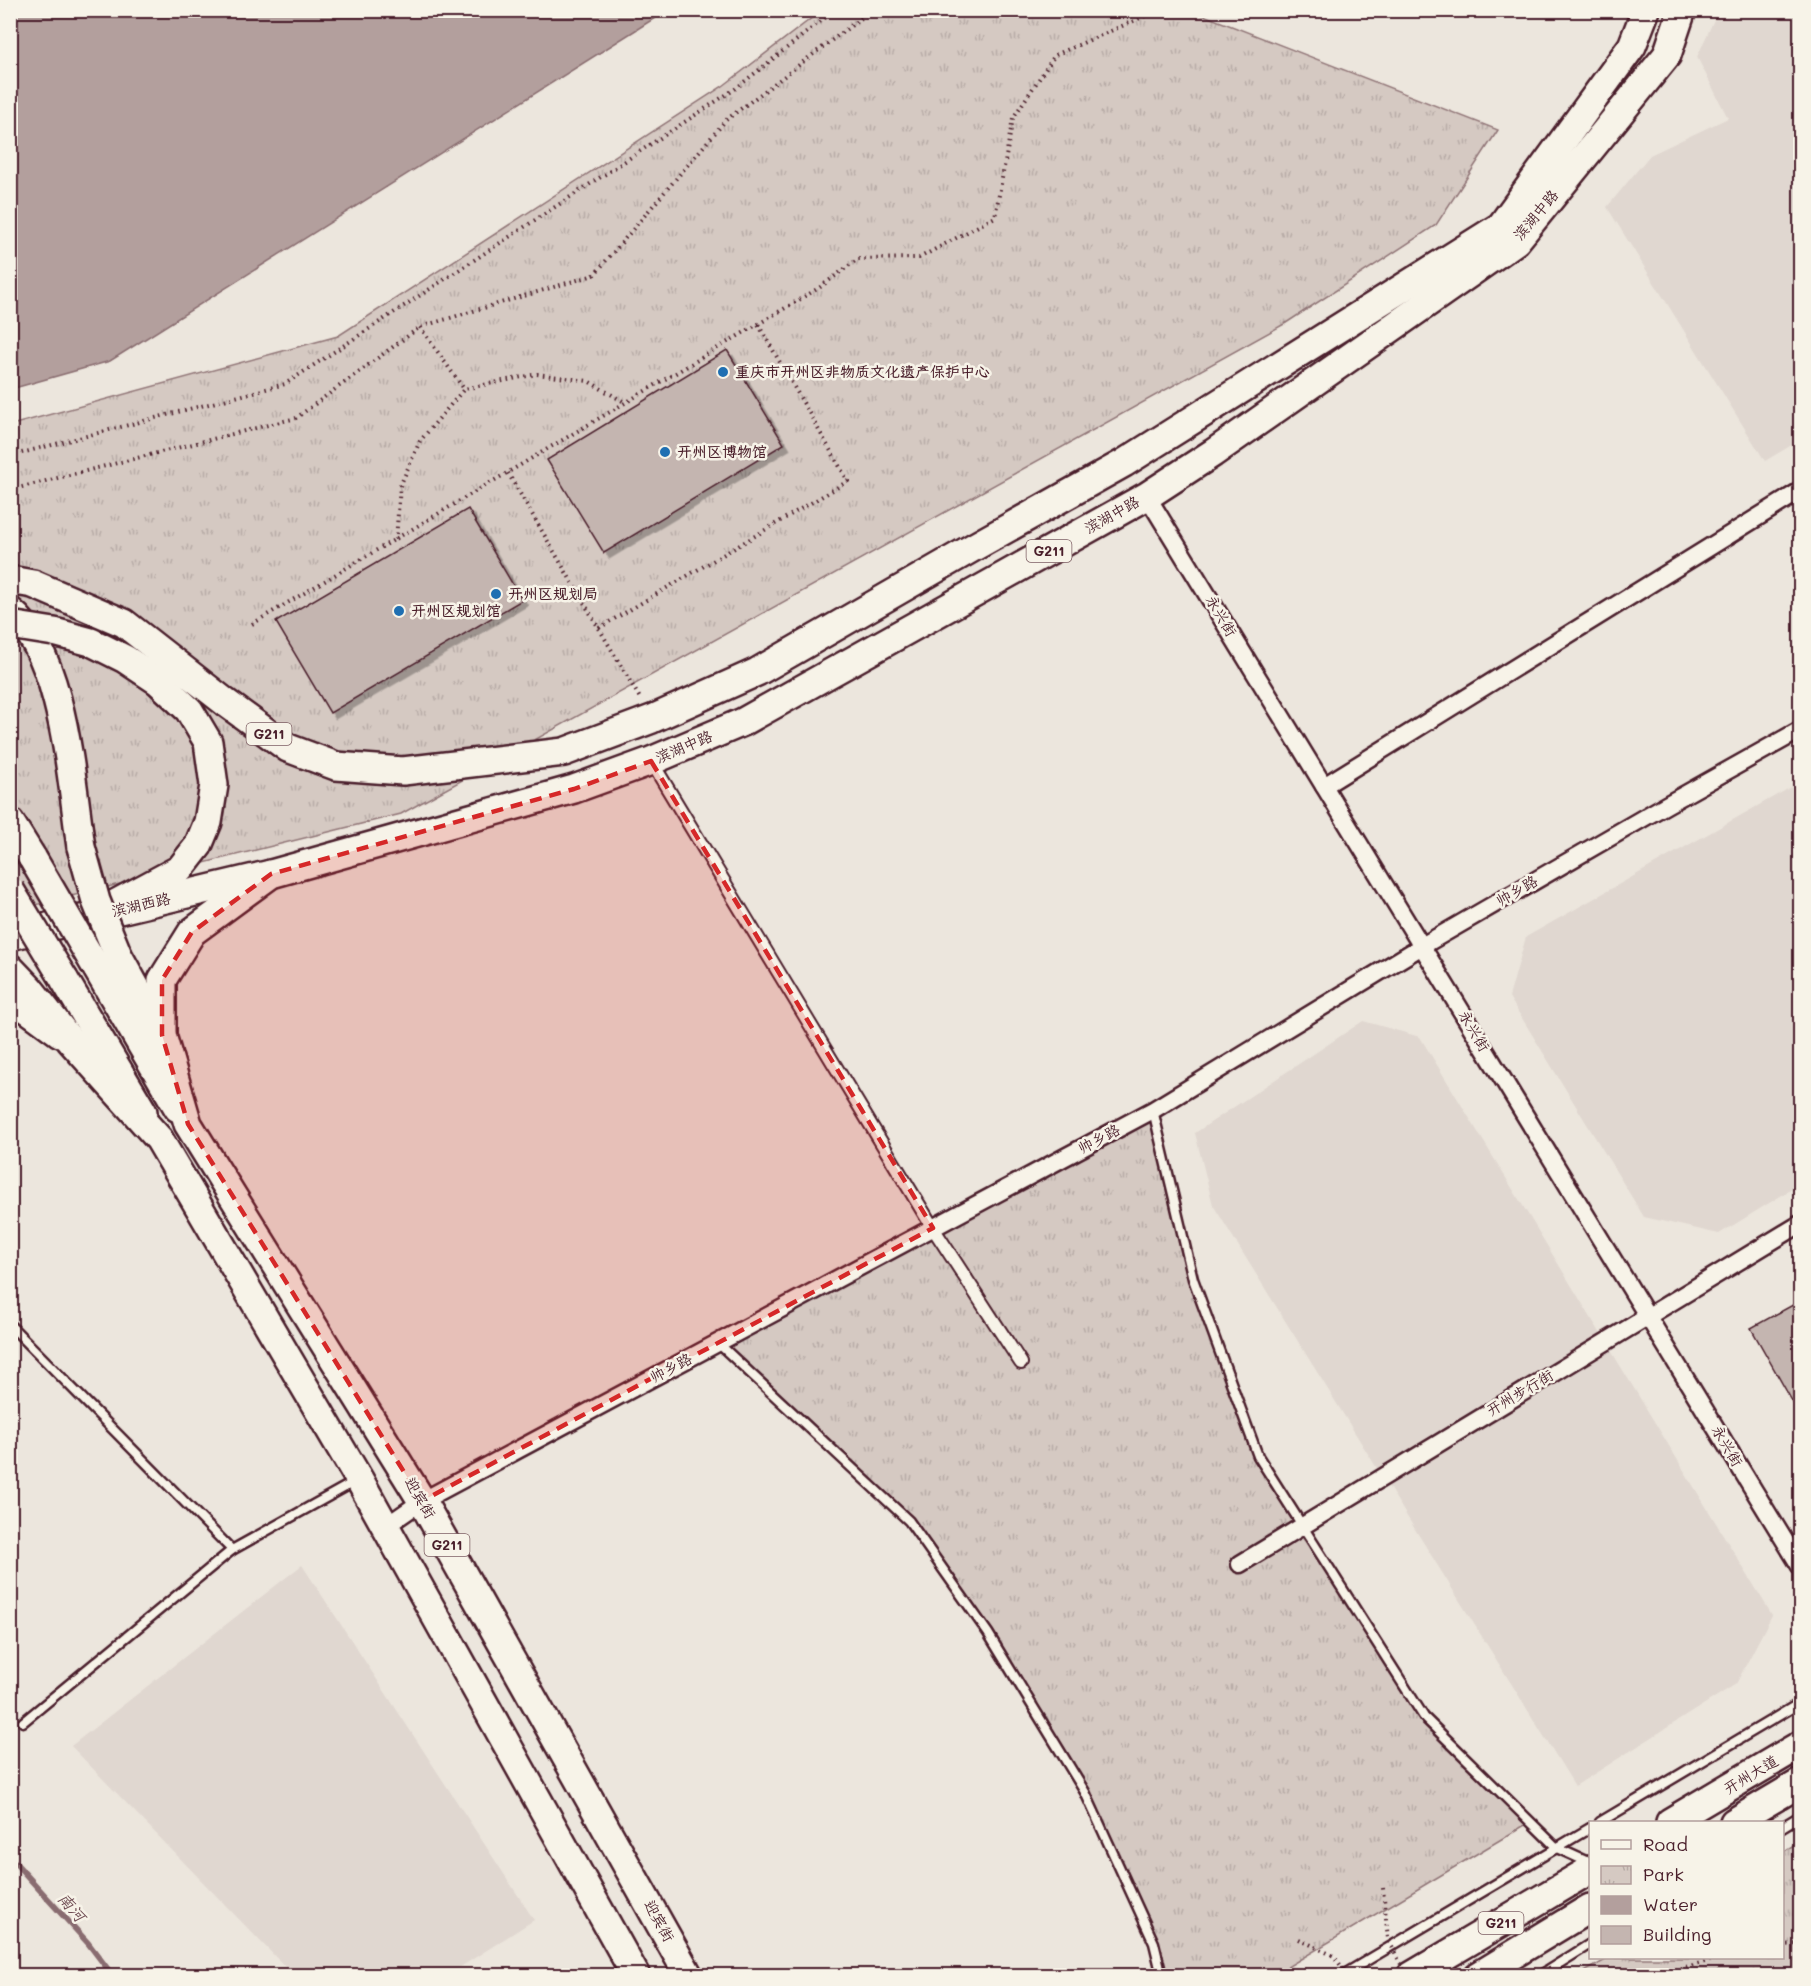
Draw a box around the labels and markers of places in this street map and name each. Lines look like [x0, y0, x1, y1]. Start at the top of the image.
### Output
place label: 重庆市开州区非物质文化遗产保护中心 [735, 361, 990, 381]
marker: 重庆市开州区非物质文化遗产保护中心 [716, 365, 730, 379]
place label: 开州区博物馆 [677, 441, 767, 461]
marker: 开州区博物馆 [658, 445, 672, 459]
place label: 开州区规划局 [508, 583, 598, 603]
marker: 开州区规划局 [489, 587, 503, 601]
place label: 开州区规划馆 [411, 600, 501, 620]
marker: 开州区规划馆 [392, 604, 406, 618]

